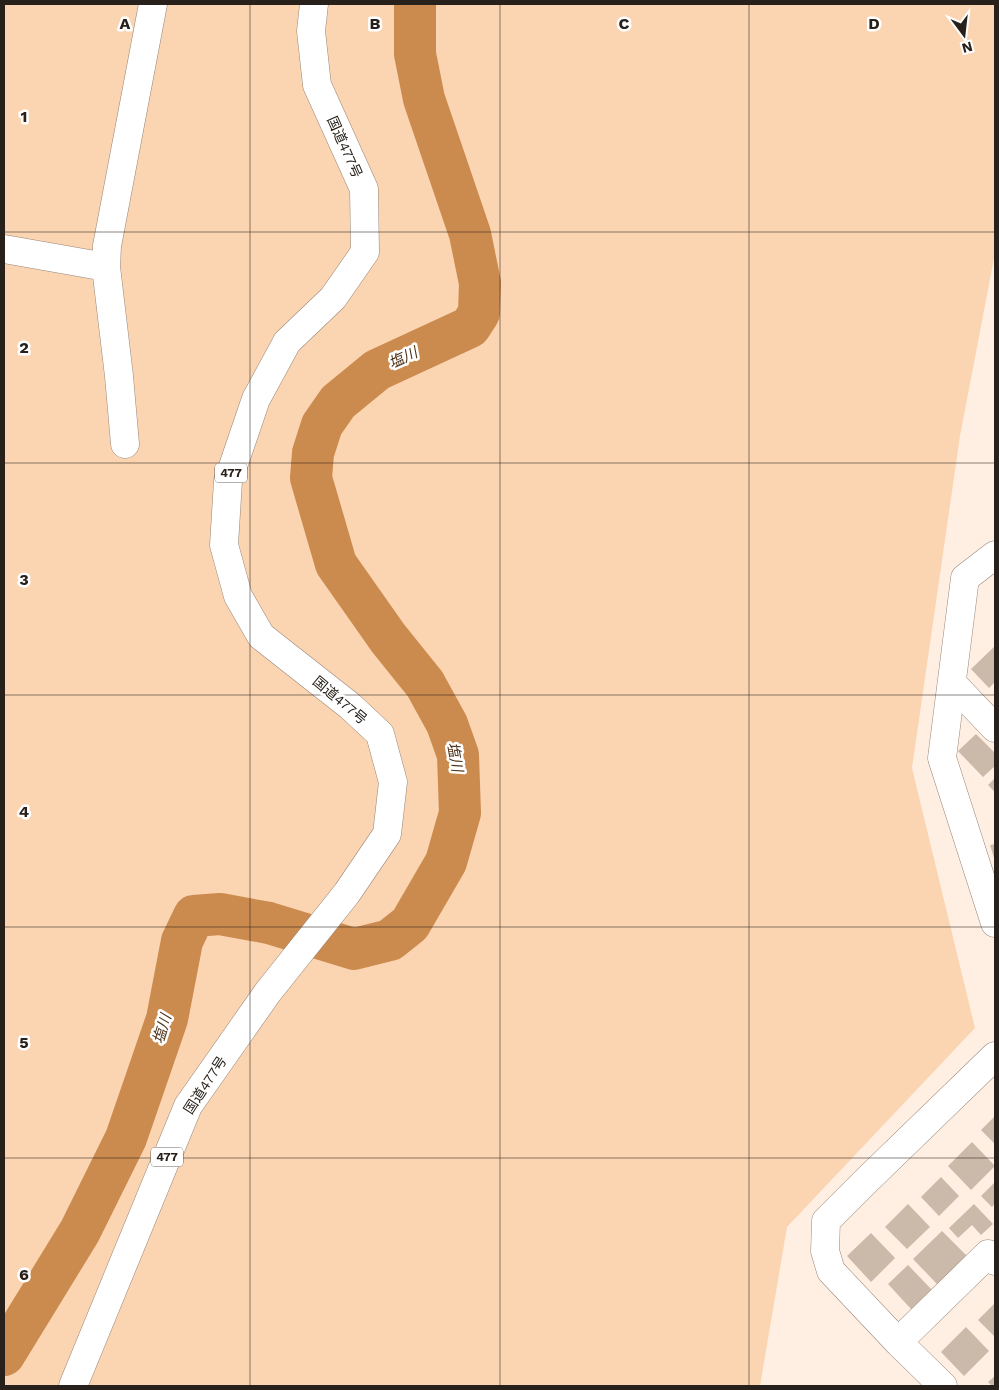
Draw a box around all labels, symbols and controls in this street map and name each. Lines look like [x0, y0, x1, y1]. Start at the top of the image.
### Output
north arrow [939, 10, 989, 60]
text: A [120, 14, 131, 33]
text: B [370, 14, 381, 33]
text: C [619, 14, 630, 33]
text: D [868, 14, 880, 33]
text: N [960, 38, 974, 57]
text: 1 [21, 107, 27, 126]
street label: 国道477号 [324, 114, 366, 180]
text: 2 [19, 338, 29, 357]
water label: 塩川 [386, 343, 422, 372]
road number: 477 [215, 463, 247, 482]
text: 3 [19, 570, 29, 589]
street label: 国道477号 [310, 673, 370, 727]
water label: 塩川 [444, 741, 467, 775]
text: 4 [19, 802, 29, 821]
water label: 塩川 [149, 1010, 176, 1046]
text: 5 [19, 1033, 29, 1052]
street label: 国道477号 [180, 1053, 230, 1117]
road number: 477 [151, 1148, 183, 1166]
text: 6 [19, 1265, 29, 1284]

